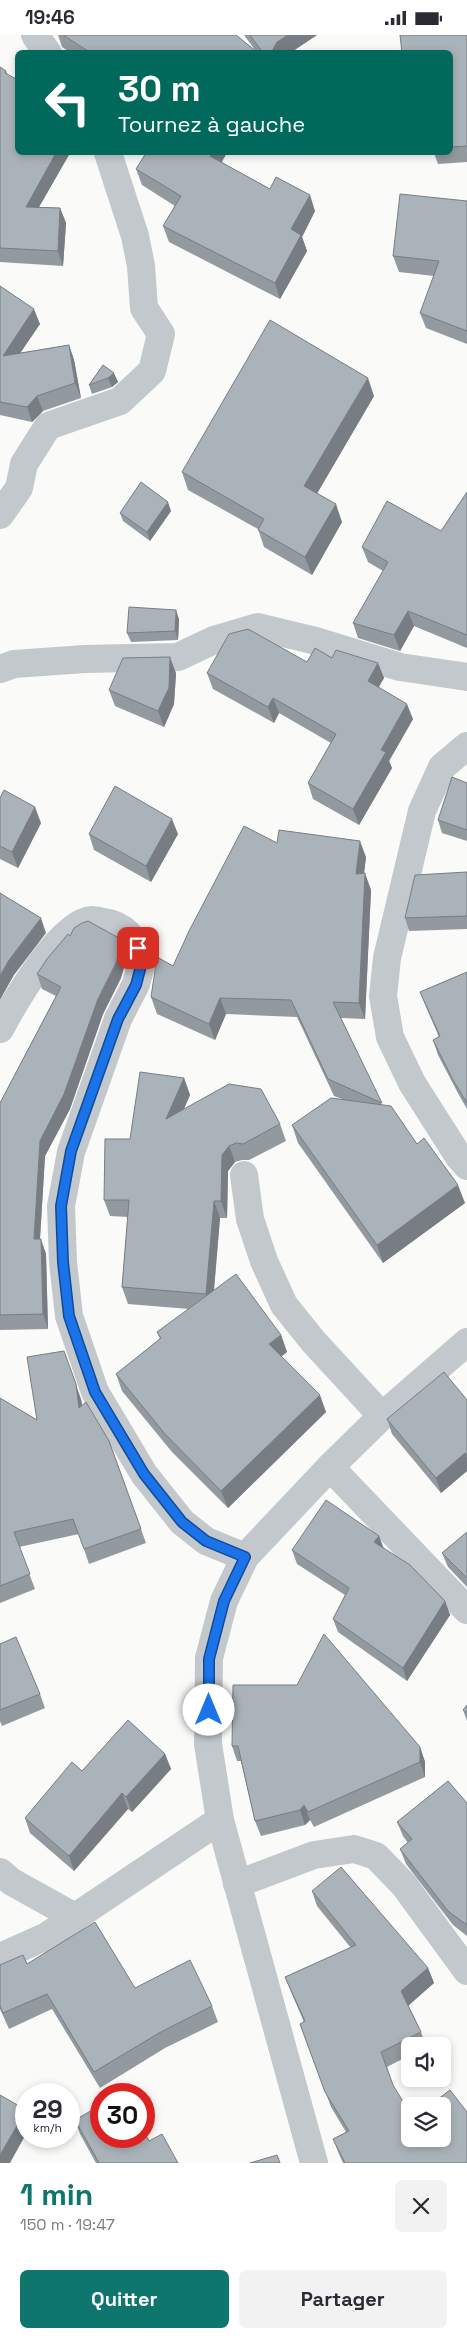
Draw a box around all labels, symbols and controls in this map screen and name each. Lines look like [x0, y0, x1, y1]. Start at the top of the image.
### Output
text: 19:46 [25, 5, 75, 30]
text: 30 m [118, 67, 201, 111]
icon: left [35, 70, 100, 135]
text: Tournez à gauche [118, 110, 305, 138]
pin [117, 927, 159, 969]
icon: arrive [124, 934, 152, 962]
position arrow [182, 1683, 234, 1735]
map controls [401, 2037, 451, 2147]
button: sound [401, 2037, 451, 2087]
speed limit sign: 30 [90, 2083, 155, 2148]
text: 29 [32, 2093, 63, 2125]
button: layers [401, 2097, 451, 2147]
text: km/h [33, 2120, 62, 2136]
text: 1 min [20, 2175, 93, 2214]
button: close [395, 2180, 447, 2232]
text: 150 m · 19:47 [20, 2214, 115, 2235]
button: Quitter [20, 2270, 229, 2328]
button: Partager [239, 2270, 447, 2328]

